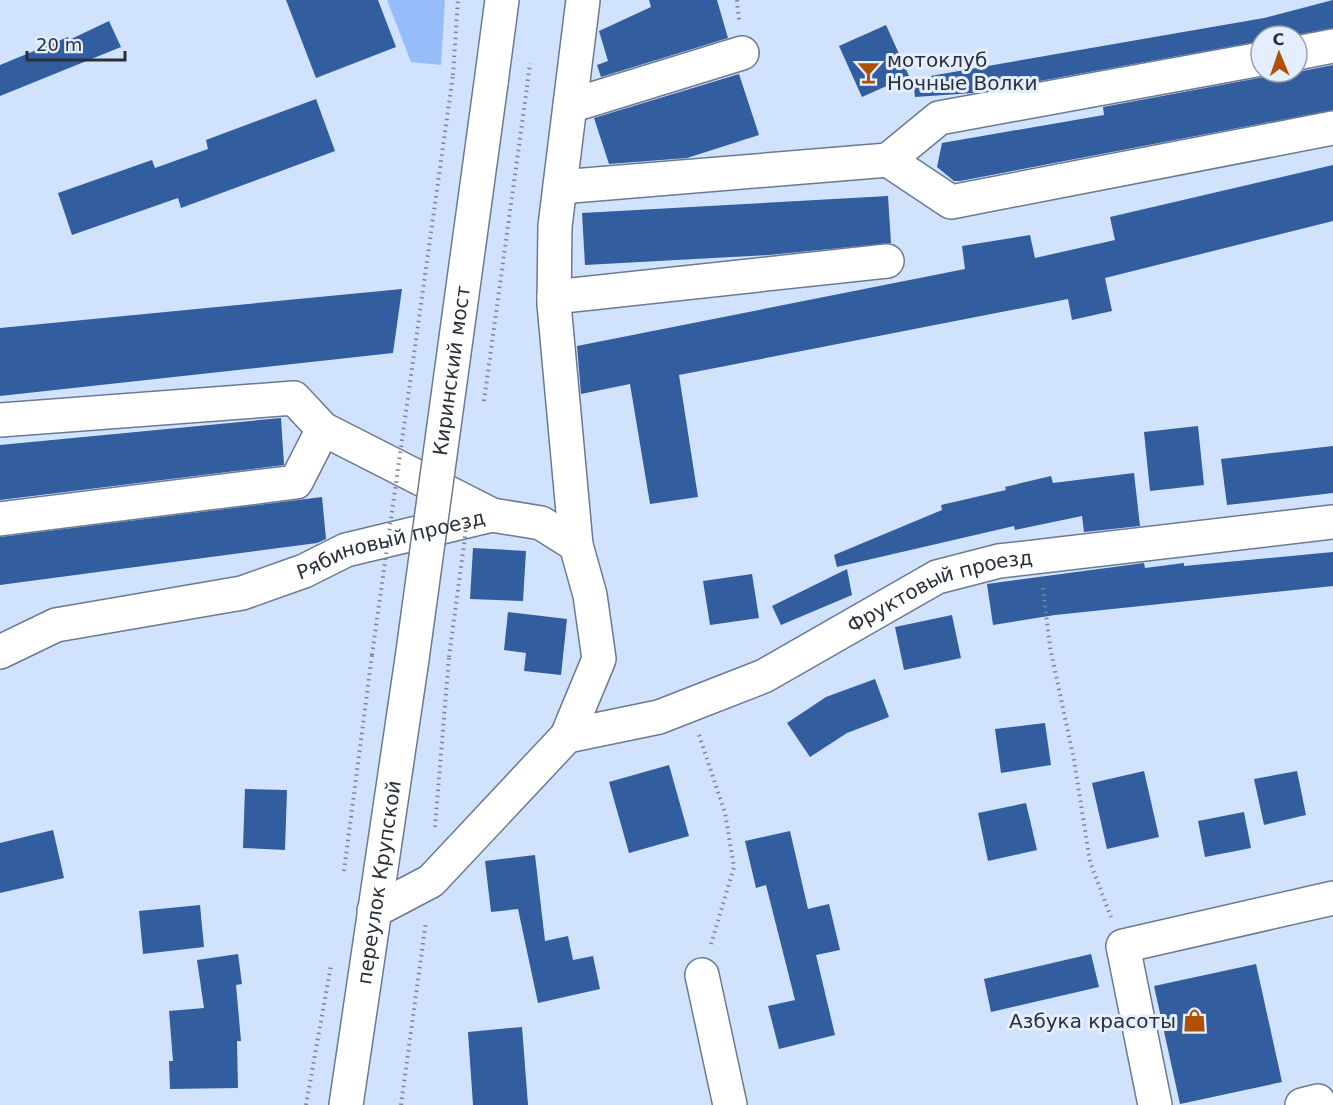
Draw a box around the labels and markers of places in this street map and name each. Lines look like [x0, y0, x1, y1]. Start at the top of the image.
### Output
place label: мотоклуб Ночные Волки [887, 48, 1037, 95]
bar icon: мотоклуб Ночные Волки [856, 59, 882, 85]
shop icon: Азбука красоты [1181, 1008, 1207, 1034]
place label: Азбука красоты [1009, 1009, 1176, 1033]

